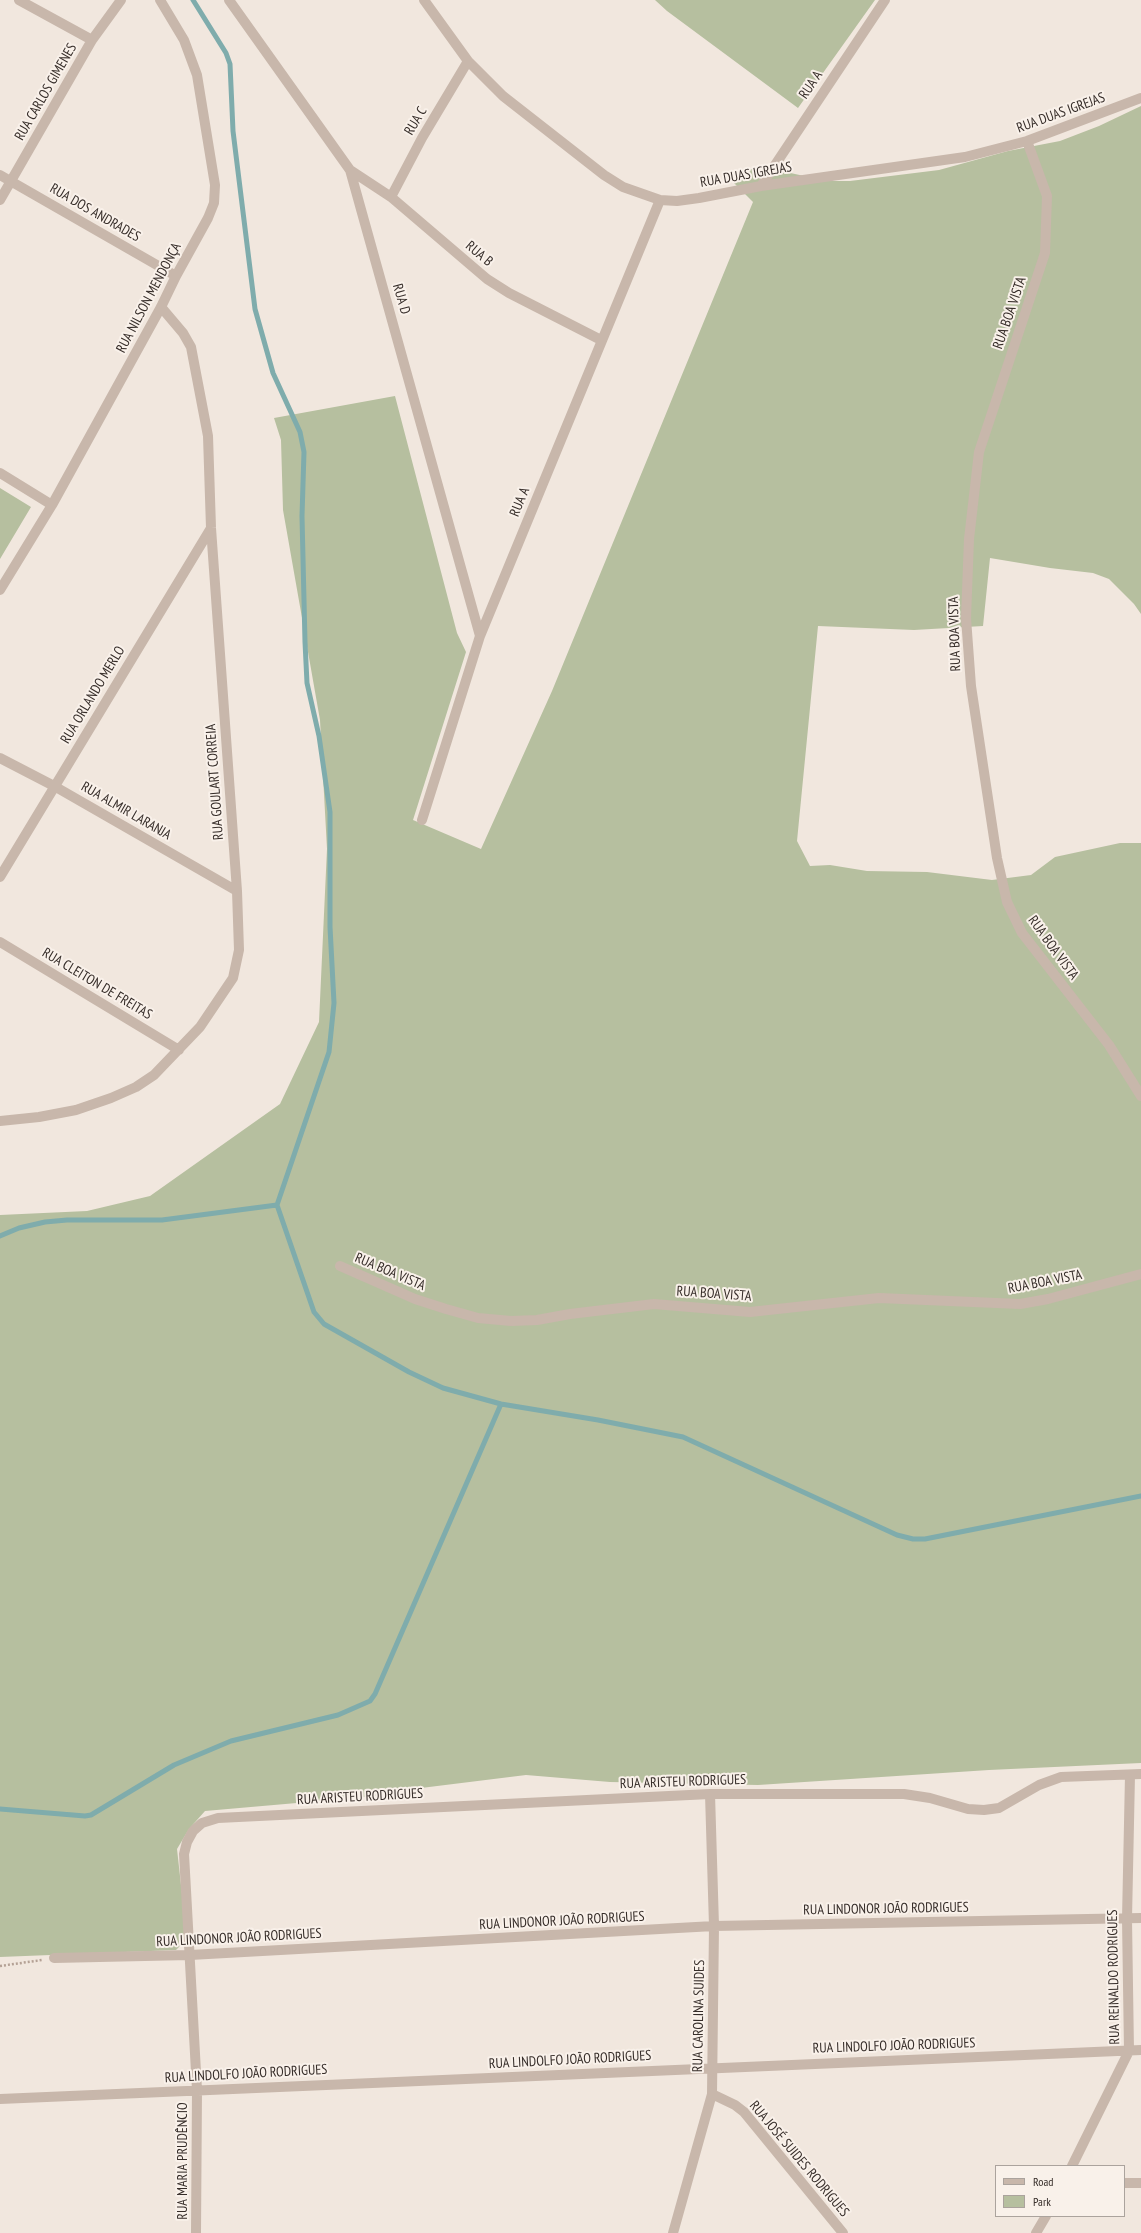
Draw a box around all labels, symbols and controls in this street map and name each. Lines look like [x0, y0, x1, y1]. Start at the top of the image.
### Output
street label: RUA CARLOS GIMENES [11, 40, 81, 144]
street label: RUA A [796, 68, 826, 102]
street label: RUA DUAS IGREJAS [1015, 89, 1107, 137]
street label: RUA C [401, 104, 431, 138]
street label: RUA DUAS IGREJAS [699, 159, 793, 191]
street label: RUA DOS ANDRADES [47, 180, 143, 246]
street label: RUA B [462, 238, 496, 270]
street label: RUA NILSON MENDONÇA [113, 240, 185, 356]
street label: RUA BOA VISTA [990, 275, 1030, 351]
street label: RUA D [389, 282, 413, 316]
street label: RUA A [507, 485, 533, 519]
street label: RUA BOA VISTA [945, 596, 965, 672]
street label: RUA ORLANDO MERLO [57, 643, 129, 747]
street label: RUA GOULART CORREIA [203, 723, 227, 841]
street label: RUA ALMIR LARANJA [78, 778, 174, 844]
street label: RUA BOA VISTA [1024, 913, 1082, 983]
street label: RUA CLEITON DE FREITAS [39, 945, 155, 1023]
street label: RUA BOA VISTA [352, 1250, 428, 1294]
street label: RUA BOA VISTA [1007, 1267, 1083, 1297]
street label: RUA BOA VISTA [676, 1283, 752, 1305]
street label: RUA ARISTEU RODRIGUES [620, 1771, 746, 1793]
street label: RUA ARISTEU RODRIGUES [297, 1785, 423, 1809]
street label: RUA LINDONOR JOÃO RODRIGUES [803, 1899, 969, 1919]
street label: RUA LINDONOR JOÃO RODRIGUES [479, 1908, 645, 1934]
street label: RUA REINALDO RODRIGUES [1104, 1909, 1124, 2045]
street label: RUA LINDONOR JOÃO RODRIGUES [156, 1925, 322, 1951]
street label: RUA CAROLINA SUIDES [690, 1960, 708, 2072]
street label: RUA LINDOLFO JOÃO RODRIGUES [812, 2035, 976, 2057]
street label: RUA LINDOLFO JOÃO RODRIGUES [488, 2047, 652, 2073]
street label: RUA LINDOLFO JOÃO RODRIGUES [164, 2061, 328, 2087]
street label: RUA JOSÉ SUIDES RODRIGUES [746, 2098, 852, 2220]
street label: RUA MARIA PRUDÊNCIO [175, 2102, 191, 2220]
legend [995, 2165, 1125, 2217]
text: Road [1033, 2174, 1053, 2189]
text: Park [1033, 2194, 1051, 2209]

